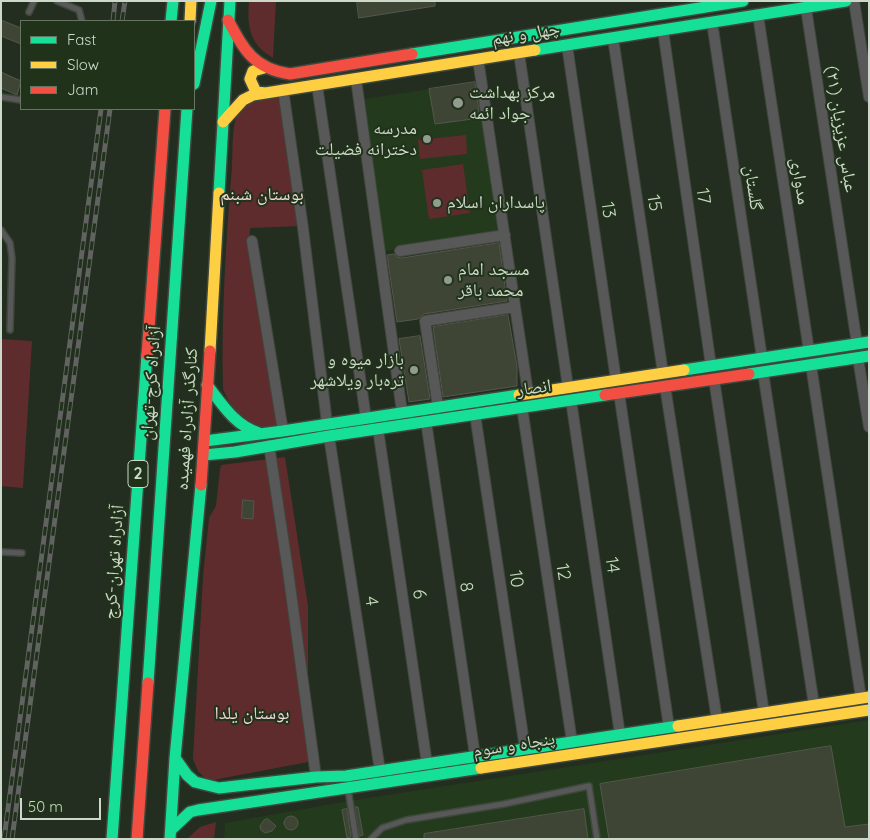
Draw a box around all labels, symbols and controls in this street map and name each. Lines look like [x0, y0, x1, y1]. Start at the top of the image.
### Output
street label: چهل و نهم [490, 18, 562, 50]
legend [20, 20, 195, 110]
text: Fast [67, 30, 96, 49]
text: Slow [67, 55, 99, 74]
street label: عباس عزیزیان (۲۱) [820, 64, 862, 194]
text: Jam [67, 80, 98, 99]
place label: مرکز بهداشت جواد ائمه [469, 82, 555, 125]
marker: مرکز بهداشت جواد ائمه [451, 96, 465, 110]
place label: مدرسه دخترانه فضیلت [315, 118, 417, 160]
marker: مدرسه دخترانه فضیلت [421, 133, 433, 145]
street label: مدواری [786, 156, 814, 206]
street label: گلستان [739, 164, 767, 212]
park label: بوستان شبنم [220, 184, 304, 206]
street label: 17 [691, 187, 715, 205]
place label: پاسداران اسلام [447, 192, 545, 214]
street label: 15 [642, 193, 666, 213]
marker: پاسداران اسلام [431, 197, 443, 209]
street label: 13 [596, 201, 620, 219]
place label: مسجد امام محمد باقر [458, 259, 529, 302]
marker: مسجد امام محمد باقر [442, 274, 454, 286]
street label: آزادراه کرج-تهران [136, 325, 166, 441]
street label: کنارگذر آزادراه فهمیده [171, 347, 203, 491]
place label: بازار میوه و تره‌بار ویلاشهر [310, 349, 404, 392]
marker: بازار میوه و تره‌بار ویلاشهر [408, 364, 420, 376]
street label: انصار [515, 375, 553, 401]
road number: 2 [128, 460, 148, 488]
street label: آزادراه تهران-کرج [99, 504, 129, 620]
street label: 14 [600, 556, 624, 574]
street label: 12 [551, 562, 575, 582]
street label: 10 [504, 569, 528, 589]
street label: 8 [455, 581, 477, 593]
street label: 6 [408, 588, 430, 600]
street label: 4 [360, 595, 382, 607]
park label: بوستان یلدا [214, 703, 290, 725]
street label: پنجاه و سوم [472, 728, 556, 762]
scale bar [22, 788, 104, 820]
text: 50 m [28, 797, 63, 816]

